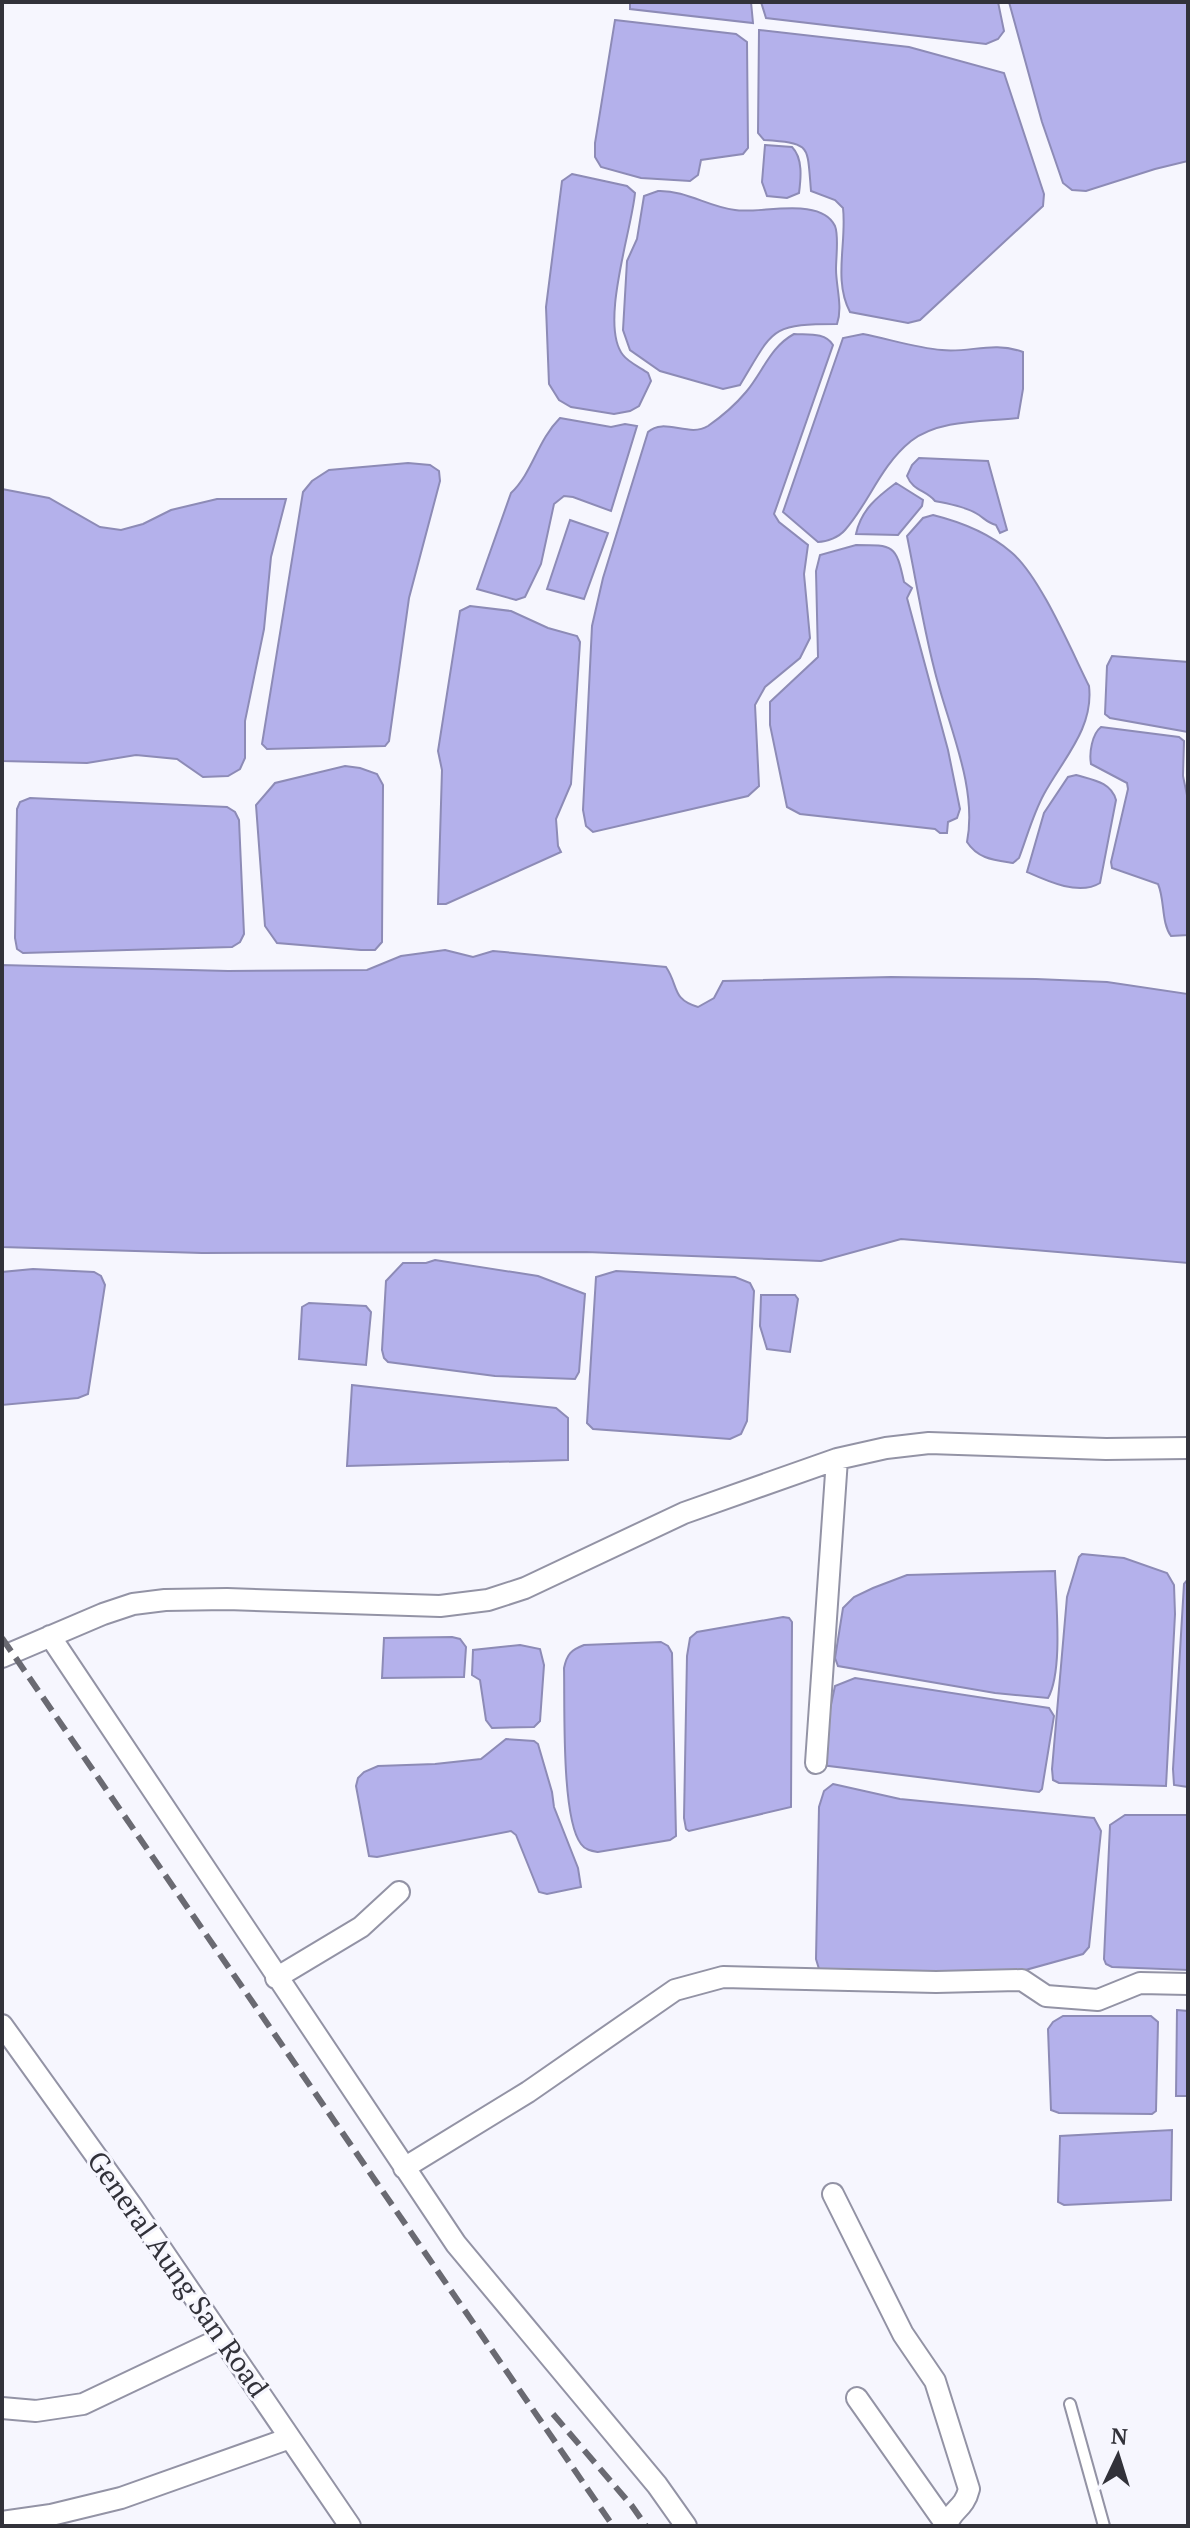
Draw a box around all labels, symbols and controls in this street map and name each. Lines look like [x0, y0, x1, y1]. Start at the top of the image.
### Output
street label: General Aung San Road [79, 2143, 277, 2404]
north arrow [1078, 2416, 1158, 2496]
text: N [1110, 2421, 1129, 2451]

